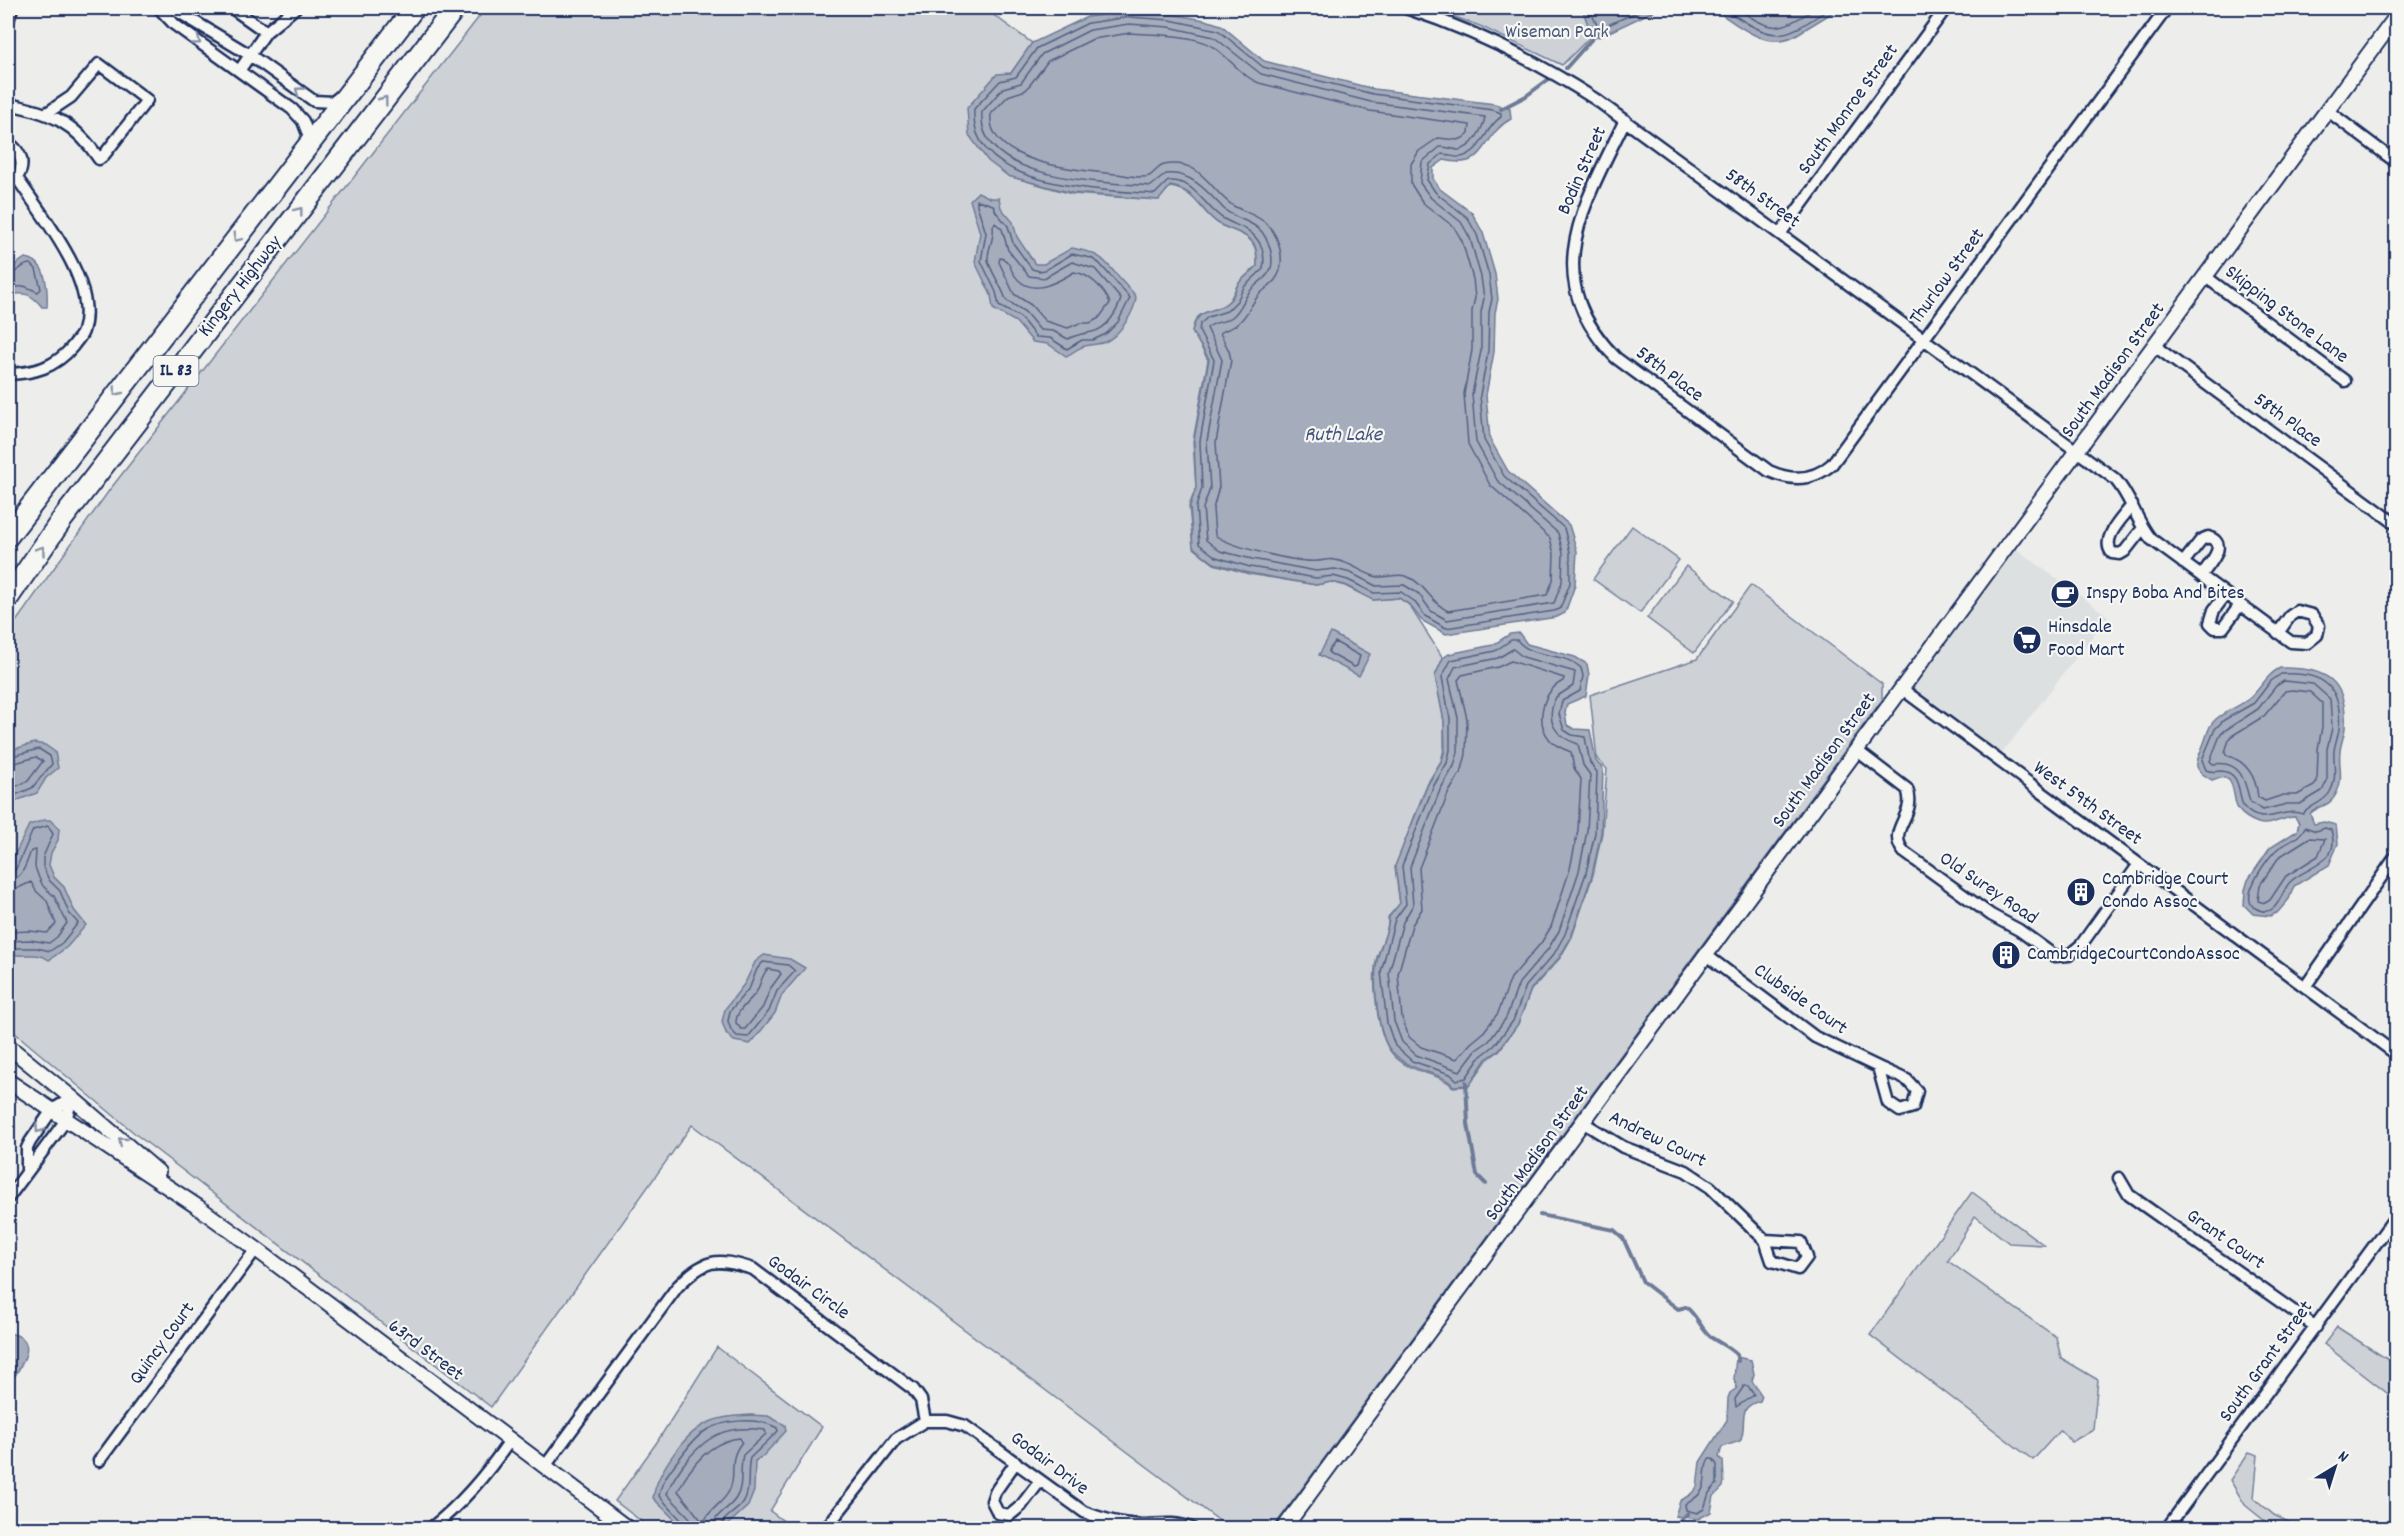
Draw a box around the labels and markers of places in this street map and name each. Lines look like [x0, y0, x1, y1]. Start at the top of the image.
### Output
cafe icon: Inspy Boba And Bites [2049, 578, 2081, 610]
place label: Inspy Boba And Bites [2086, 580, 2245, 608]
place label: Hinsdale Food Mart [2048, 614, 2125, 665]
supermarket icon: Hinsdale Food Mart [2011, 624, 2043, 656]
place label: Cambridge Court Condo Assoc [2102, 866, 2228, 917]
building icon: Cambridge Court Condo Assoc [2065, 876, 2097, 908]
building icon: CambridgeCourtCondoAssoc [1990, 939, 2022, 971]
place label: CambridgeCourtCondoAssoc [2027, 941, 2240, 969]

